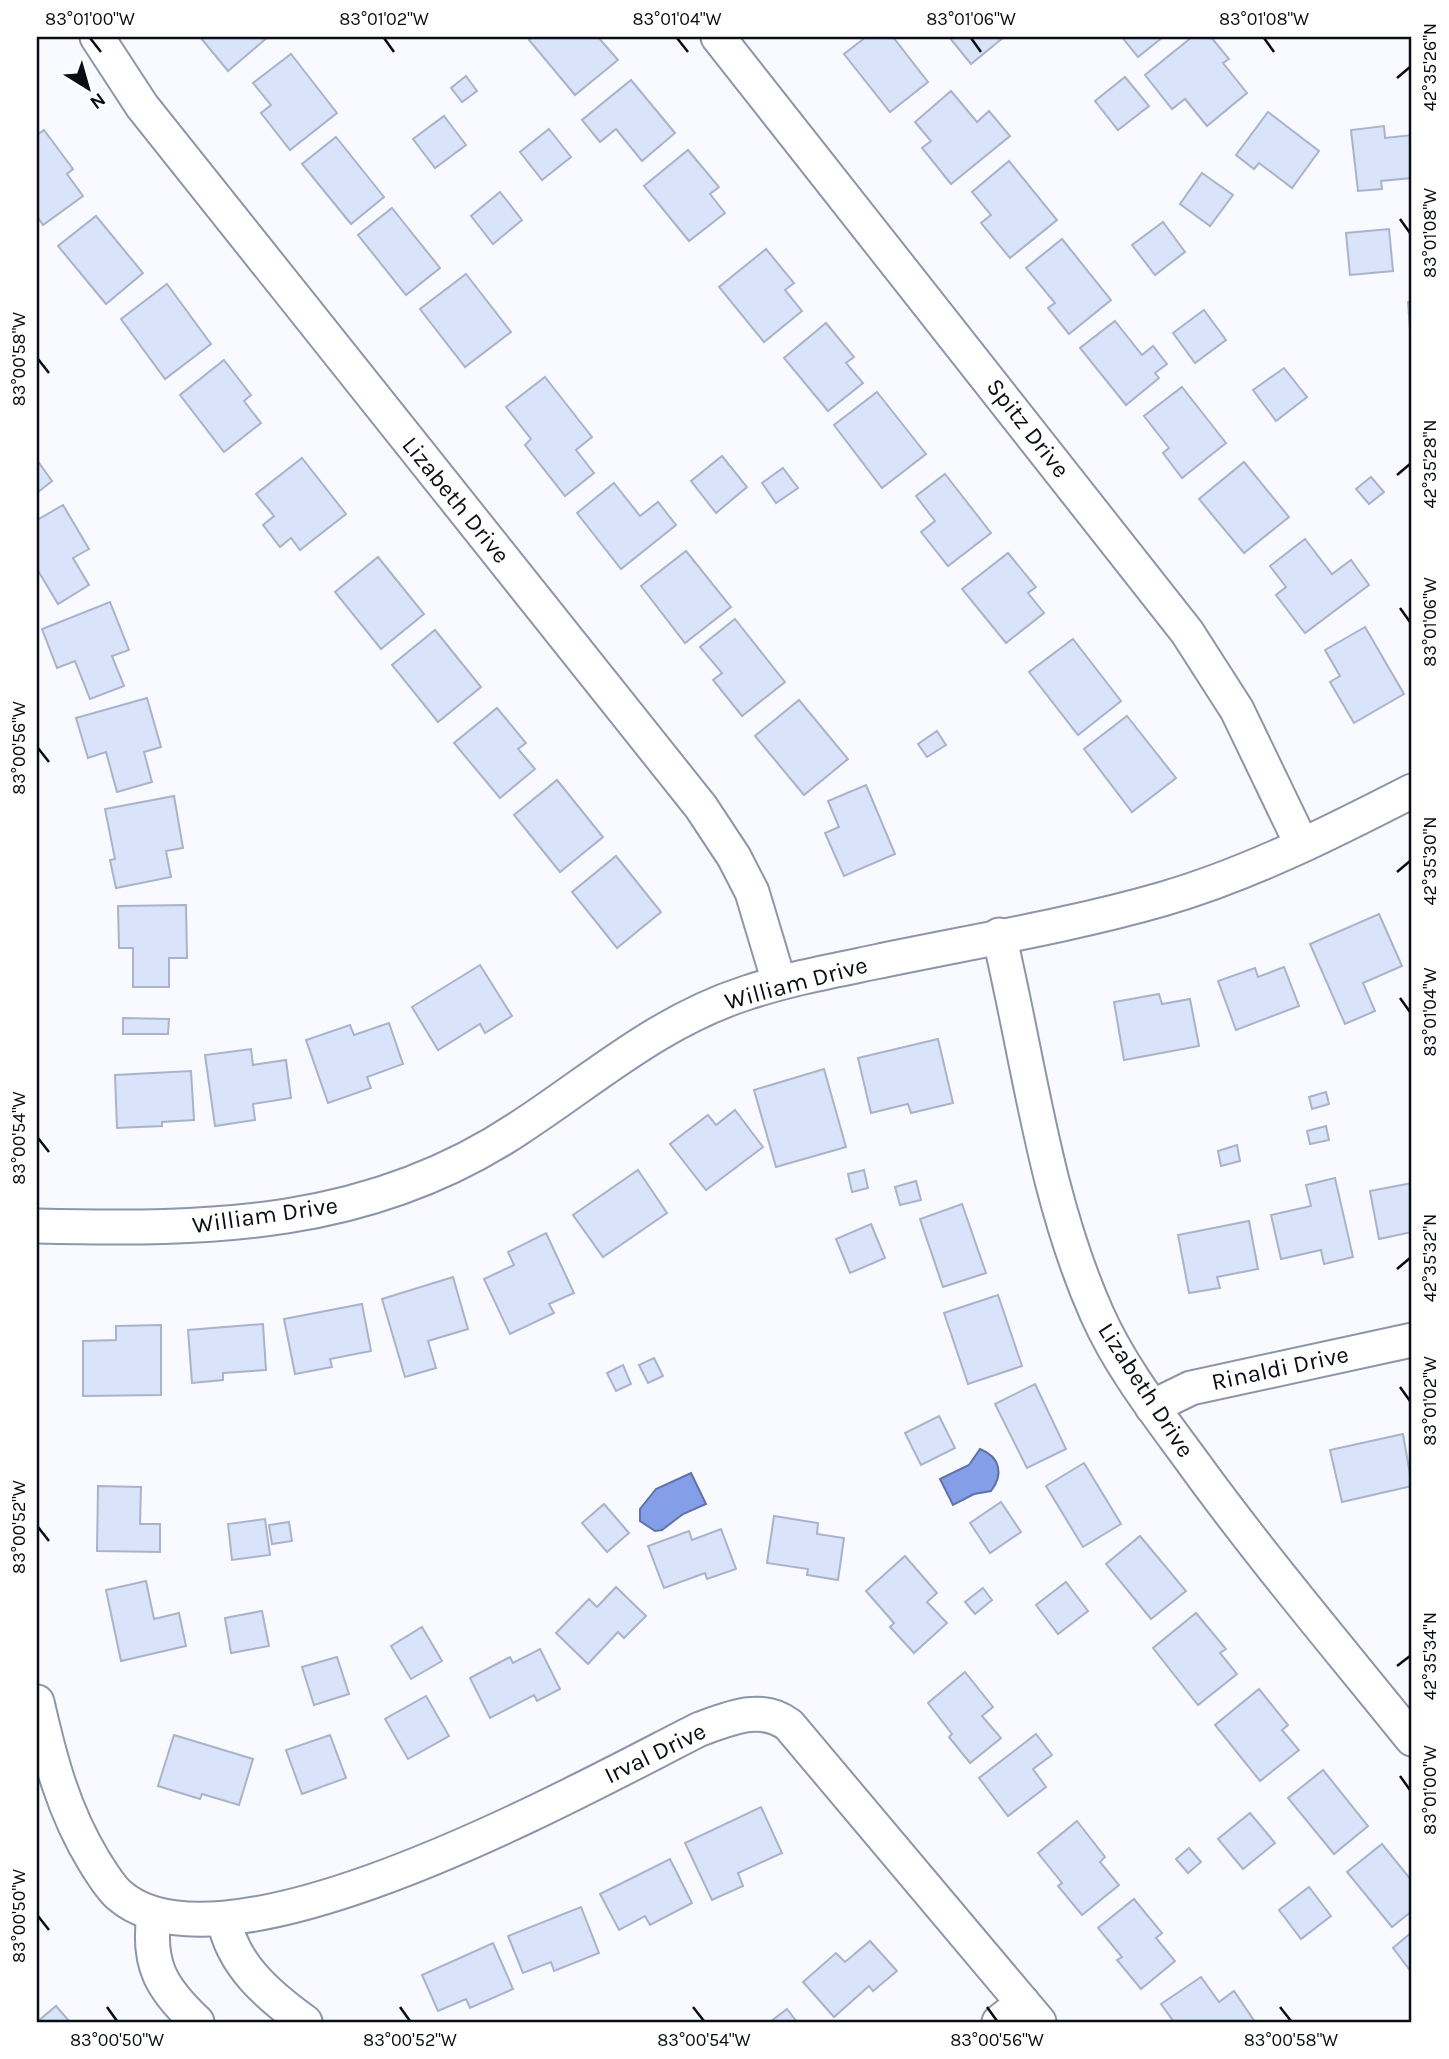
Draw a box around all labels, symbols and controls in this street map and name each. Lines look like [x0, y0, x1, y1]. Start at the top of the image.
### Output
text: 83°01'00"W [45, 8, 135, 30]
text: 83°01'02"W [339, 8, 429, 30]
text: 83°01'04"W [632, 8, 722, 30]
text: 83°01'06"W [926, 8, 1016, 30]
text: 83°01'08"W [1219, 8, 1309, 30]
text: 42°35'26"N [1419, 23, 1441, 111]
north arrow [52, 52, 122, 122]
text: N [86, 88, 110, 114]
text: 83°01'08"W [1419, 188, 1441, 278]
text: 83°00'58"W [8, 312, 30, 406]
street label: Spitz Drive [981, 373, 1075, 483]
text: 42°35'28"N [1419, 419, 1441, 509]
street label: Lizabeth Drive [396, 431, 516, 569]
text: 83°01'06"W [1419, 577, 1441, 667]
text: 83°00'56"W [8, 701, 30, 795]
text: 42°35'30"N [1419, 817, 1441, 905]
street label: William Drive [722, 951, 870, 1015]
text: 83°01'04"W [1419, 967, 1441, 1057]
text: 83°00'54"W [8, 1091, 30, 1185]
street label: William Drive [190, 1191, 340, 1239]
text: 42°35'32"N [1419, 1214, 1441, 1302]
street label: Lizabeth Drive [1092, 1317, 1200, 1463]
street label: Rinaldi Drive [1209, 1340, 1351, 1396]
text: 83°01'02"W [1419, 1356, 1441, 1446]
text: 83°00'52"W [8, 1480, 30, 1574]
text: 42°35'34"N [1419, 1612, 1441, 1700]
street label: Irval Drive [600, 1716, 710, 1790]
text: 83°01'00"W [1419, 1745, 1441, 1835]
text: 83°00'50"W [8, 1869, 30, 1963]
text: 83°00'50"W [70, 2029, 164, 2051]
text: 83°00'52"W [363, 2029, 457, 2051]
text: 83°00'54"W [657, 2029, 751, 2051]
text: 83°00'56"W [950, 2029, 1044, 2051]
text: 83°00'58"W [1244, 2029, 1338, 2051]

